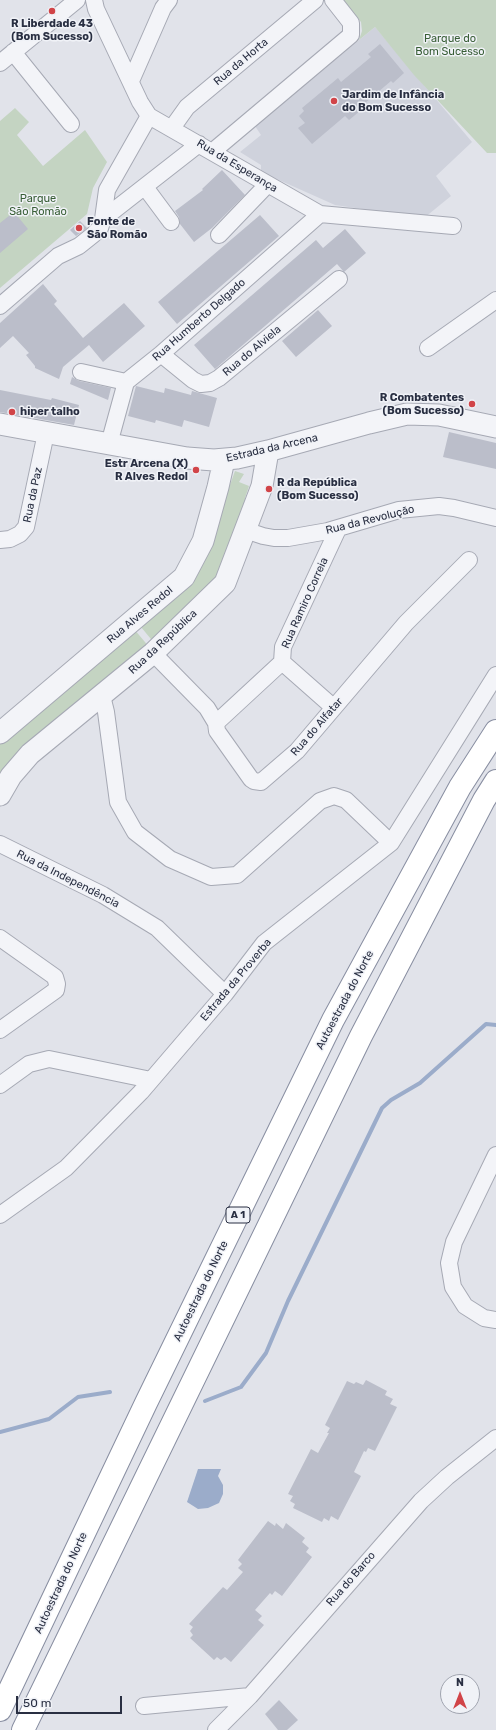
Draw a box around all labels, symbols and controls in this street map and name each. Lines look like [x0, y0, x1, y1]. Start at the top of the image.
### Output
marker: R Liberdade 43 (Bom Sucesso) [47, 6, 57, 16]
place label: R Liberdade 43 (Bom Sucesso) [11, 17, 93, 43]
park label: Parque do Bom Sucesso [415, 32, 485, 58]
street label: Rua da Horta [211, 36, 271, 88]
place label: Jardim de Infância do Bom Sucesso [342, 88, 444, 114]
marker: Jardim de Infância do Bom Sucesso [329, 96, 339, 106]
street label: Rua da Esperança [194, 137, 280, 195]
park label: Parque São Romão [9, 192, 67, 218]
place label: Fonte de São Romão [87, 215, 147, 241]
marker: Fonte de São Romão [74, 223, 84, 233]
street label: Rua Humberto Delgado [150, 276, 248, 364]
street label: Rua do Alviela [220, 323, 284, 379]
place label: R Combatentes (Bom Sucesso) [380, 391, 464, 417]
marker: R Combatentes (Bom Sucesso) [467, 399, 477, 409]
place label: hiper talho [20, 405, 80, 419]
marker: hiper talho [7, 407, 17, 417]
street label: Estrada da Arcena [225, 431, 319, 465]
place label: Estr Arcena (X) R Alves Redol [105, 457, 188, 483]
marker: Estr Arcena (X) R Alves Redol [191, 465, 201, 475]
street label: Rua da Paz [21, 466, 45, 524]
place label: R da República (Bom Sucesso) [277, 476, 358, 502]
marker: R da República (Bom Sucesso) [264, 484, 274, 494]
street label: Rua da Revolução [324, 503, 416, 537]
street label: Rua Ramiro Correia [279, 555, 331, 651]
street label: Rua Alves Redol [104, 584, 176, 646]
street label: Rua da República [126, 607, 200, 677]
street label: Rua do Alfatar [288, 695, 346, 759]
street label: Rua da Independência [14, 847, 122, 911]
street label: Estrada da Proverba [198, 936, 274, 1024]
street label: Autoestrada do Norte [313, 948, 377, 1052]
road number: A 1 [226, 1207, 250, 1223]
street label: Autoestrada do Norte [171, 1239, 231, 1343]
street label: Autoestrada do Norte [32, 1530, 90, 1636]
street label: Rua do Barco [324, 1549, 378, 1609]
north arrow [440, 1674, 480, 1714]
text: N [456, 1676, 464, 1689]
scale bar [18, 1688, 124, 1714]
text: 50 m [23, 1696, 51, 1710]

